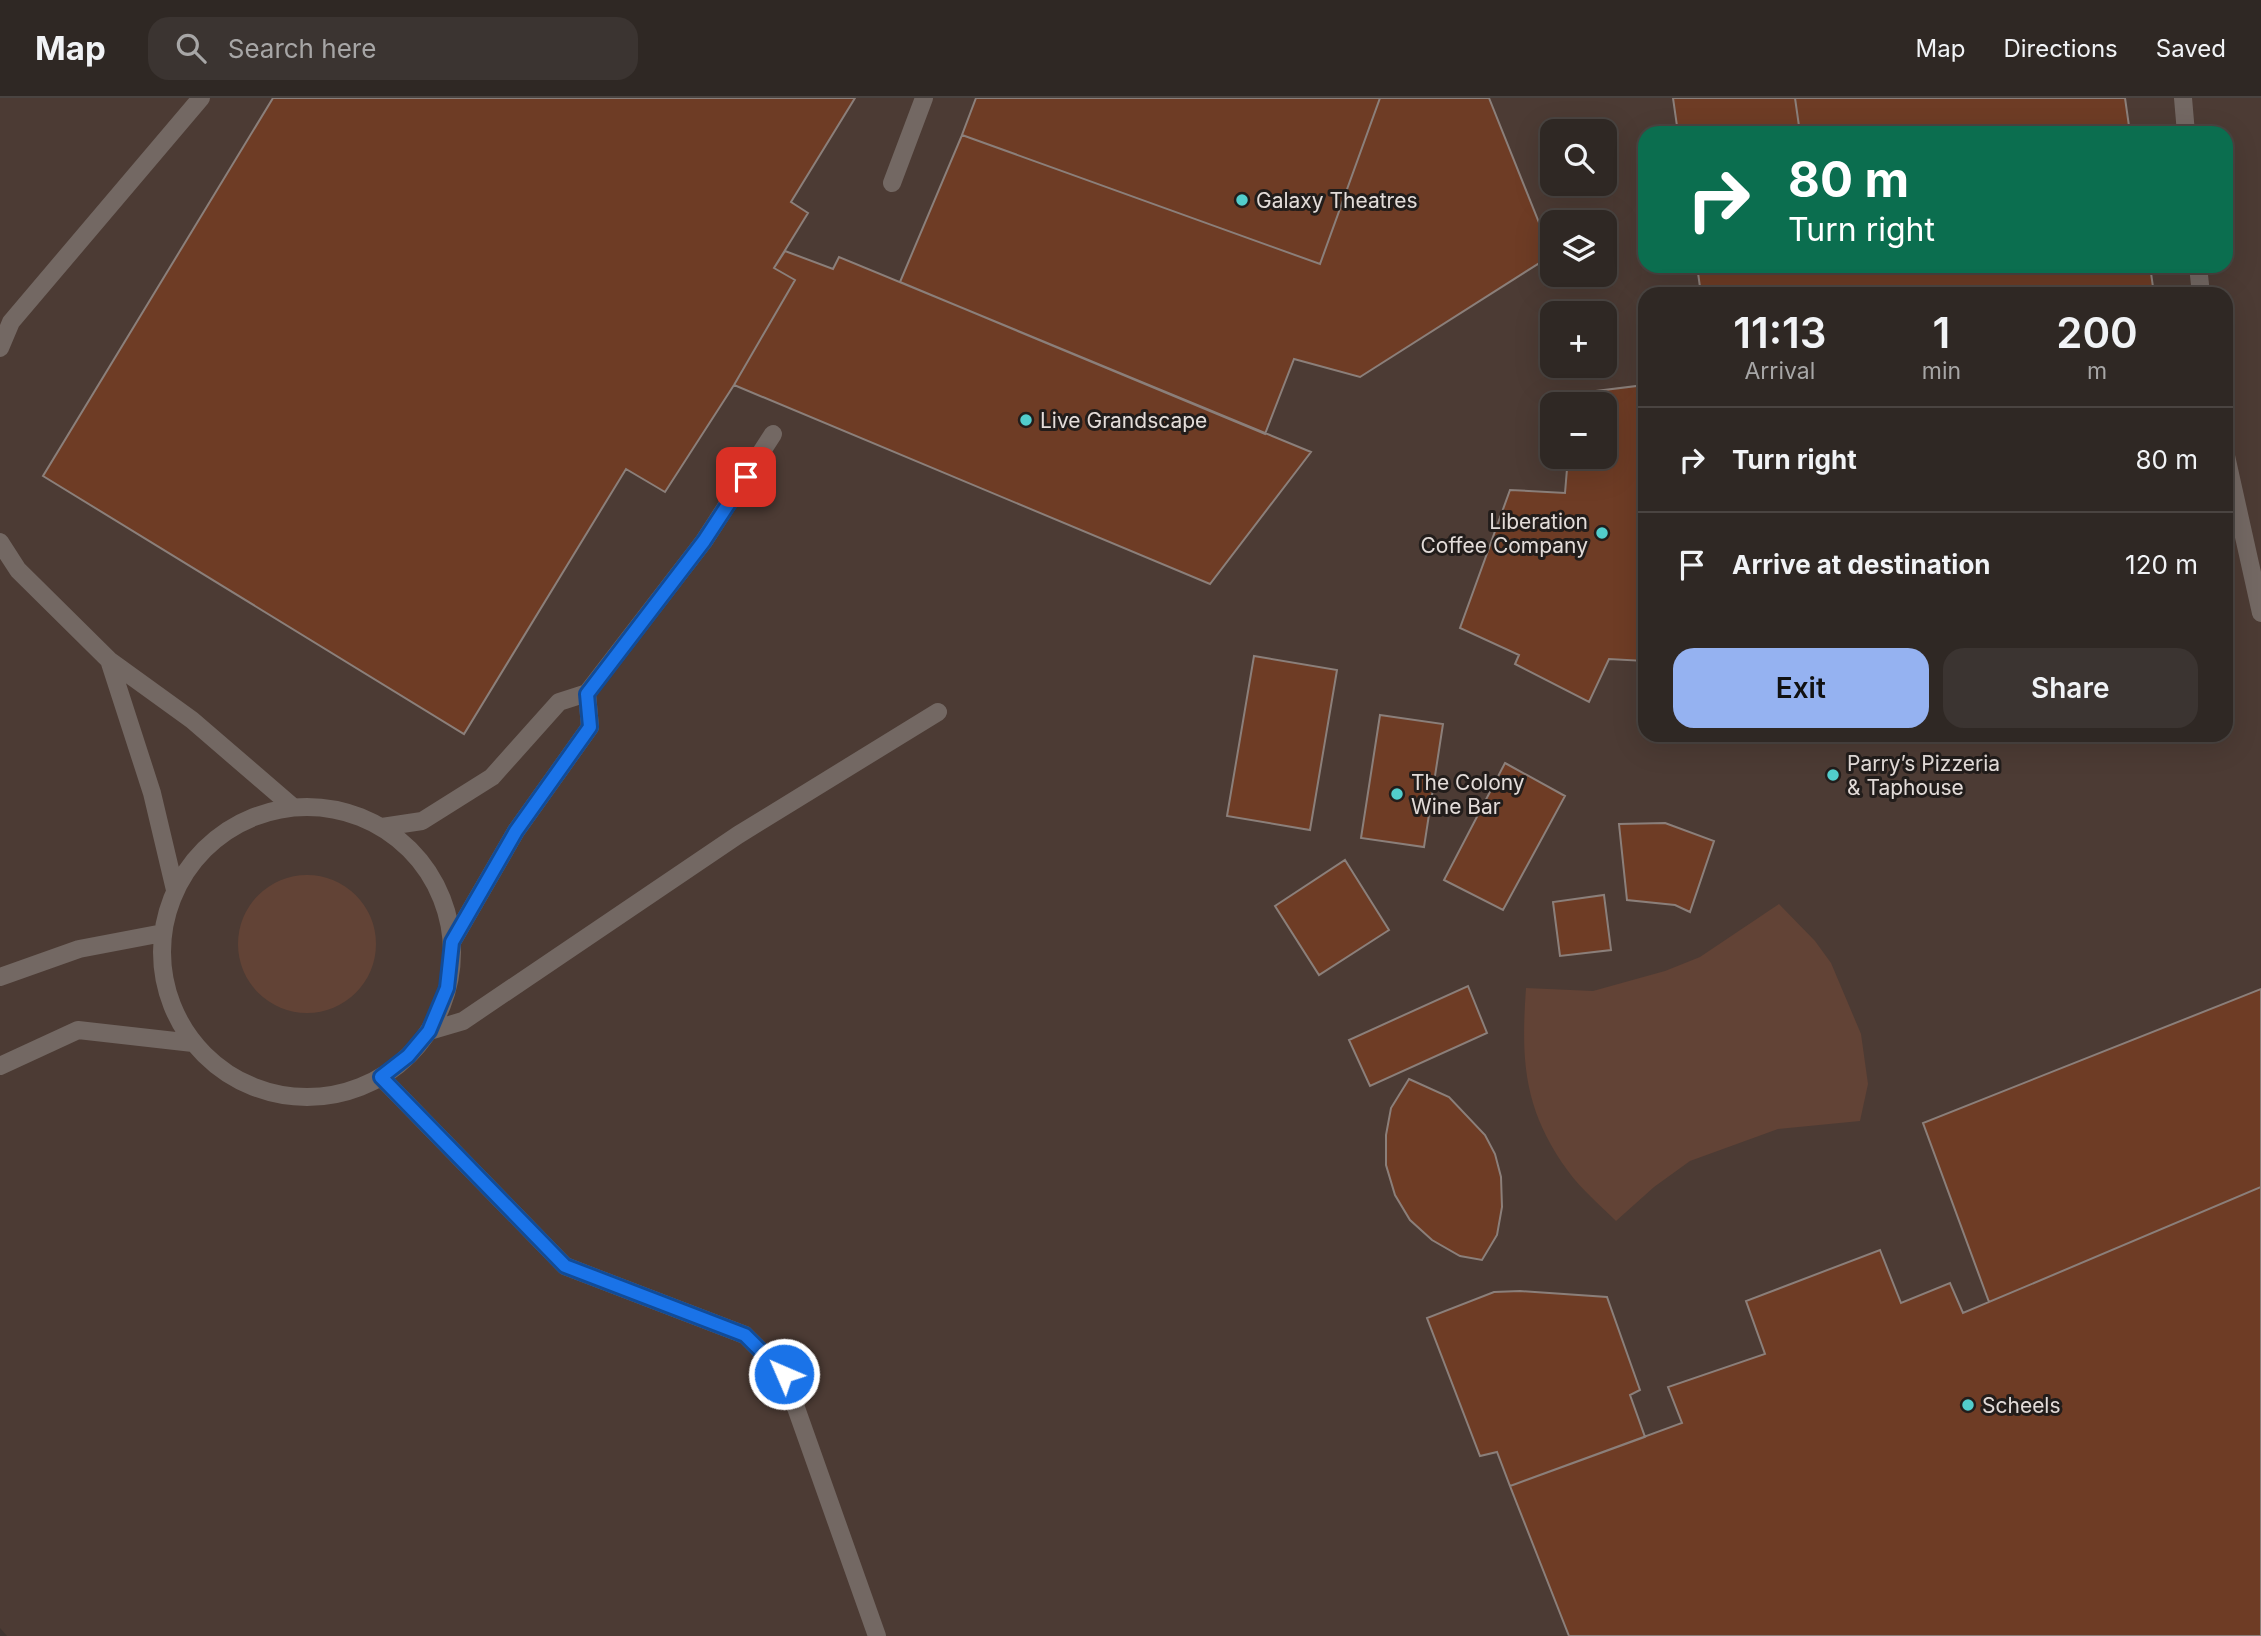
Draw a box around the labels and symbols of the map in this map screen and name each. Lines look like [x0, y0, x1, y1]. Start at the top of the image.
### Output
place label: Galaxy Theatres [1256, 188, 1417, 213]
marker: Galaxy Theatres [1234, 192, 1250, 208]
place label: Live Grandscape [1040, 408, 1207, 433]
marker: Live Grandscape [1018, 412, 1034, 428]
pin [716, 447, 776, 507]
place label: Liberation Coffee Company [1420, 509, 1588, 558]
marker: Liberation Coffee Company [1594, 525, 1610, 541]
place label: Parry’s Pizzeria & Taphouse [1847, 751, 2000, 800]
marker: Parry’s Pizzeria & Taphouse [1825, 767, 1841, 783]
place label: The Colony Wine Bar [1411, 770, 1525, 819]
marker: The Colony Wine Bar [1389, 786, 1405, 802]
position arrow [747, 1337, 821, 1411]
place label: Scheels [1982, 1393, 2061, 1418]
marker: Scheels [1960, 1397, 1976, 1413]

